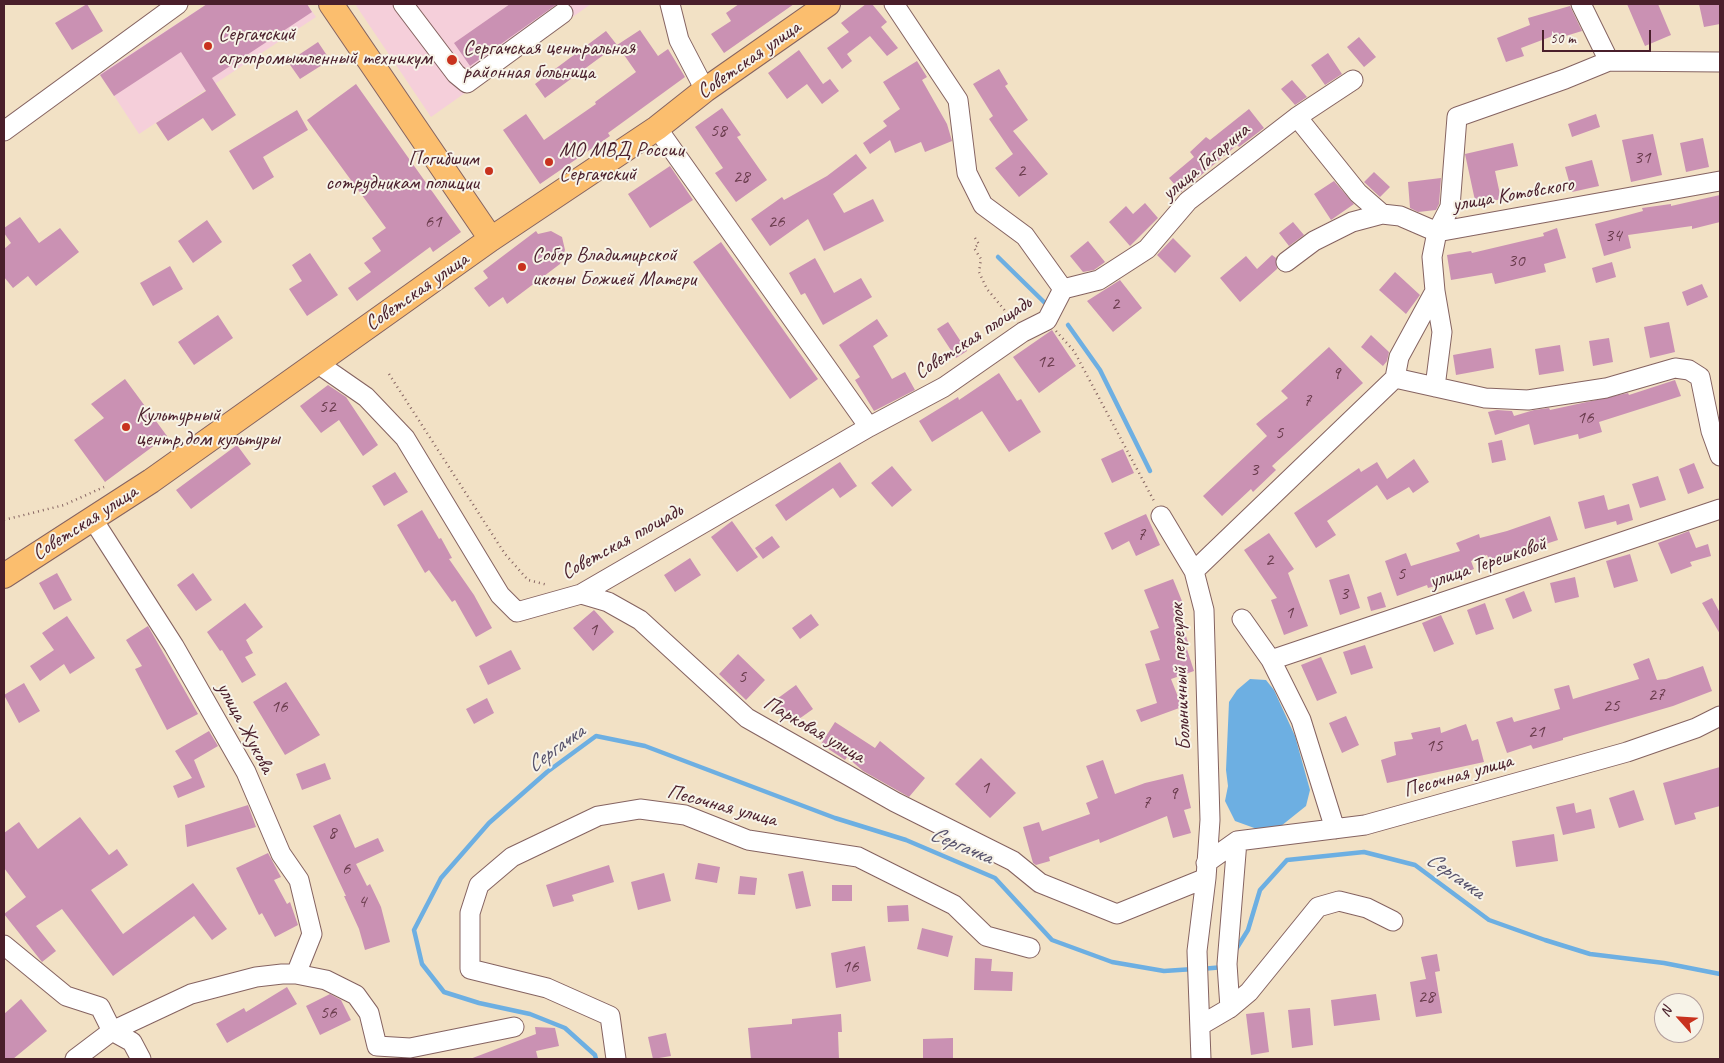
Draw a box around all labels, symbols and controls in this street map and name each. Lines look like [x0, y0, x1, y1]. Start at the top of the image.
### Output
street label: Советская улица [692, 15, 806, 105]
scale bar [1544, 20, 1653, 52]
place label: Сергачский агропромышленный техникум [218, 21, 432, 71]
text: 50 m [1550, 29, 1576, 48]
place label: Сергачская центральная районная больница [463, 35, 635, 85]
marker: Сергачский агропромышленный техникум [202, 40, 214, 52]
marker: Сергачская центральная районная больница [445, 53, 459, 67]
street label: улица Гагарина [1157, 118, 1255, 206]
house number: 58 [709, 120, 727, 142]
place label: МО МВД России Сергачский [559, 137, 684, 187]
place label: Погибшим сотрудникам полиции [326, 146, 479, 196]
house number: 31 [1633, 147, 1651, 169]
marker: МО МВД России Сергачский [543, 156, 555, 168]
house number: 2 [1017, 160, 1025, 182]
marker: Погибшим сотрудникам полиции [483, 165, 495, 177]
house number: 28 [732, 166, 750, 188]
street label: улица Котовского [1450, 172, 1576, 218]
house number: 61 [424, 211, 442, 233]
house number: 26 [767, 211, 785, 233]
house number: 34 [1604, 225, 1622, 247]
place label: Собор Владимирской иконы Божией Матери [532, 242, 696, 292]
street label: Советская улица [360, 247, 474, 337]
house number: 30 [1507, 250, 1525, 272]
marker: Собор Владимирской иконы Божией Матери [516, 261, 528, 273]
street label: Советская площадь [910, 291, 1036, 385]
house number: 2 [1111, 293, 1119, 315]
house number: 12 [1036, 351, 1054, 373]
house number: 9 [1332, 363, 1340, 385]
house number: 7 [1303, 390, 1311, 412]
house number: 52 [318, 396, 336, 418]
place label: Культурный центр,дом культуры [136, 402, 280, 452]
house number: 16 [1576, 407, 1594, 429]
marker: Культурный центр,дом культуры [120, 421, 132, 433]
house number: 5 [1275, 422, 1283, 444]
house number: 3 [1250, 459, 1258, 481]
street label: Советская улица [28, 480, 142, 566]
street label: Советская площадь [557, 498, 687, 586]
house number: 7 [1137, 524, 1145, 546]
street label: улица Терешковой [1426, 531, 1550, 595]
house number: 2 [1265, 549, 1273, 571]
house number: 5 [1397, 563, 1405, 585]
house number: 3 [1340, 583, 1348, 605]
house number: 1 [1285, 602, 1293, 624]
street label: Больничный переулок [1165, 603, 1197, 751]
house number: 1 [589, 619, 597, 641]
house number: 5 [738, 666, 746, 688]
street label: улица Жукова [210, 678, 280, 778]
house number: 27 [1647, 684, 1665, 706]
street label: Парковая улица [759, 691, 869, 769]
house number: 25 [1602, 695, 1620, 717]
house number: 16 [270, 696, 288, 718]
water label: Сергачка [522, 719, 590, 779]
house number: 21 [1527, 721, 1545, 743]
house number: 15 [1425, 735, 1443, 757]
street label: Песочная улица [1400, 748, 1516, 804]
house number: 1 [981, 777, 989, 799]
street label: Песочная улица [664, 779, 780, 833]
house number: 9 [1169, 783, 1177, 805]
house number: 7 [1142, 792, 1150, 814]
water label: Сергачка [926, 821, 996, 871]
house number: 8 [328, 822, 336, 844]
water label: Сергачка [1421, 846, 1489, 906]
house number: 6 [342, 858, 350, 880]
house number: 4 [358, 891, 366, 913]
house number: 16 [841, 956, 859, 978]
house number: 28 [1417, 986, 1435, 1008]
north arrow [1654, 993, 1704, 1043]
house number: 56 [319, 1002, 337, 1024]
text: N [1656, 1004, 1676, 1019]

